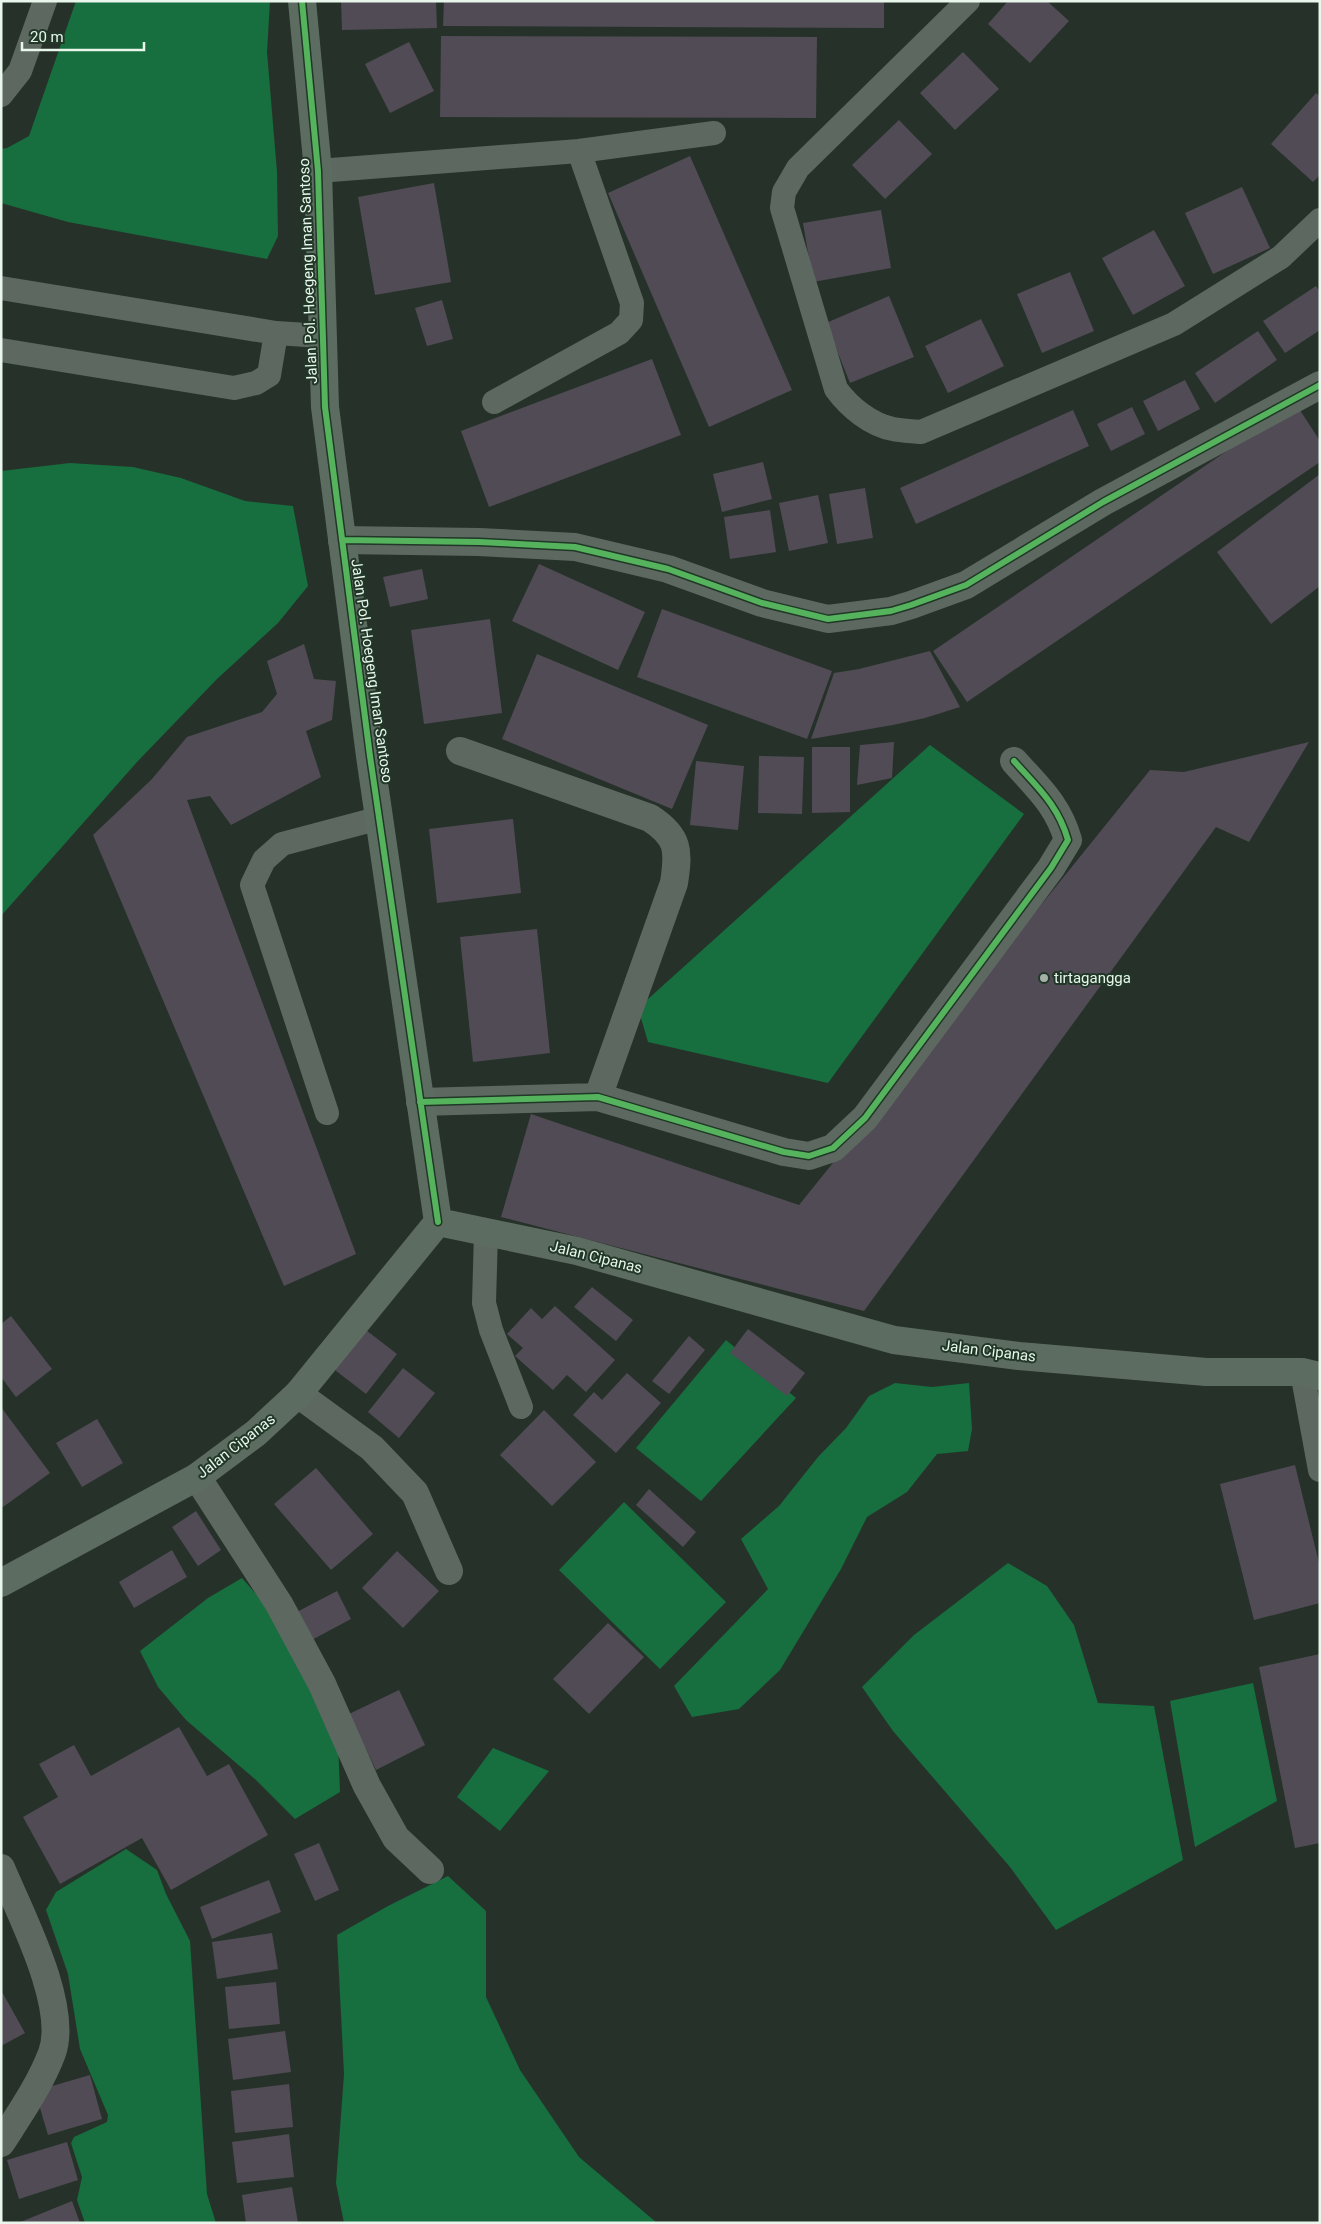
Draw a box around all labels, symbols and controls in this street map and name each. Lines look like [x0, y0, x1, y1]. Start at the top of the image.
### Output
scale bar [22, 20, 145, 52]
text: 20 m [30, 28, 64, 46]
street label: Jalan Pol. Hoegeng Iman Santoso [295, 158, 321, 384]
street label: Jalan Pol. Hoegeng Iman Santoso [347, 558, 397, 784]
place label: tirtagangga [1054, 969, 1131, 987]
marker: tirtagangga [1038, 972, 1050, 984]
street label: Jalan Cipanas [548, 1237, 644, 1277]
street label: Jalan Cipanas [941, 1336, 1037, 1366]
street label: Jalan Cipanas [193, 1410, 279, 1482]

